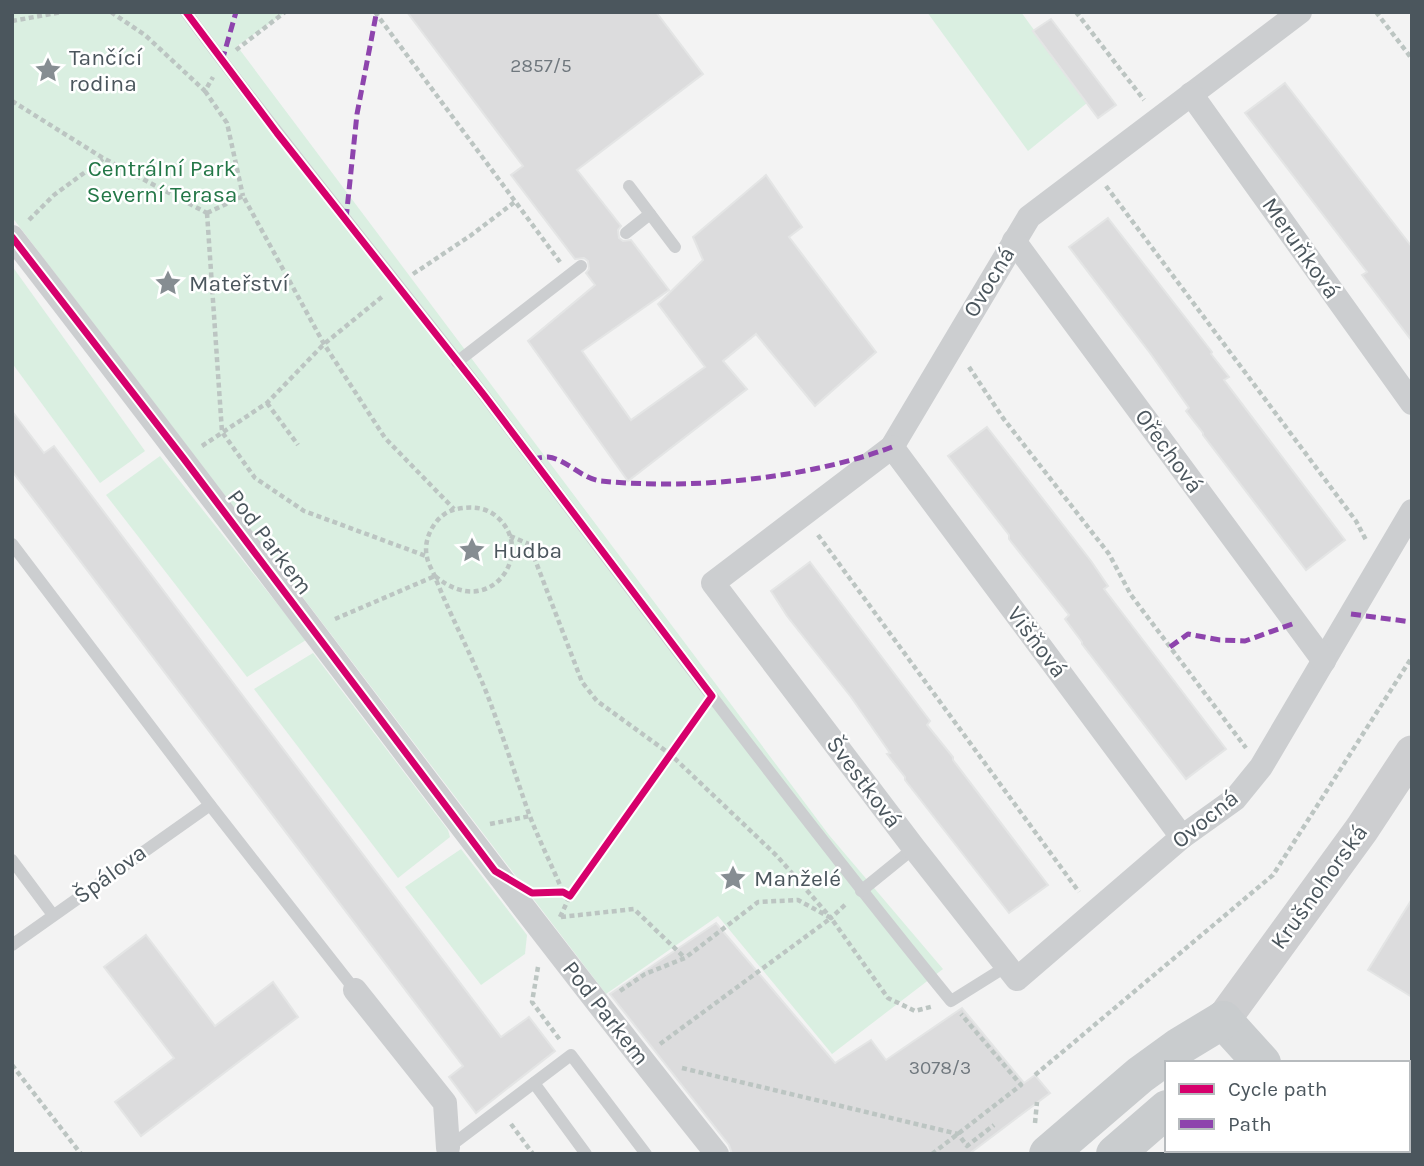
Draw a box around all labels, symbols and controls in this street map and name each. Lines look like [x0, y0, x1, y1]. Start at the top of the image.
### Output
place label: Tančící rodina [69, 44, 143, 97]
place icon: Tančící rodina [33, 55, 63, 85]
house number: 2857/5 [510, 55, 572, 77]
park label: Centrální Park Severní Terasa [87, 155, 237, 208]
street label: Meruňková [1256, 192, 1346, 304]
street label: Ovocná [957, 242, 1021, 322]
place icon: Mateřství [153, 268, 183, 298]
place label: Mateřství [189, 270, 289, 297]
street label: Ořechová [1129, 404, 1209, 498]
street label: Pod Parkem [222, 484, 318, 600]
place icon: Hudba [457, 535, 487, 565]
place label: Hudba [493, 537, 562, 564]
street label: Višňová [1001, 601, 1073, 683]
street label: Švestková [821, 731, 907, 833]
street label: Ovocná [1166, 784, 1244, 854]
street label: Krušnohorská [1265, 820, 1373, 954]
street label: Špálova [68, 839, 152, 909]
place icon: Manželé [718, 863, 748, 893]
place label: Manželé [754, 865, 841, 892]
street label: Pod Parkem [557, 956, 655, 1070]
house number: 3078/3 [909, 1057, 971, 1079]
legend [1165, 1061, 1410, 1152]
text: Cycle path [1228, 1077, 1328, 1101]
text: Path [1228, 1112, 1272, 1136]

